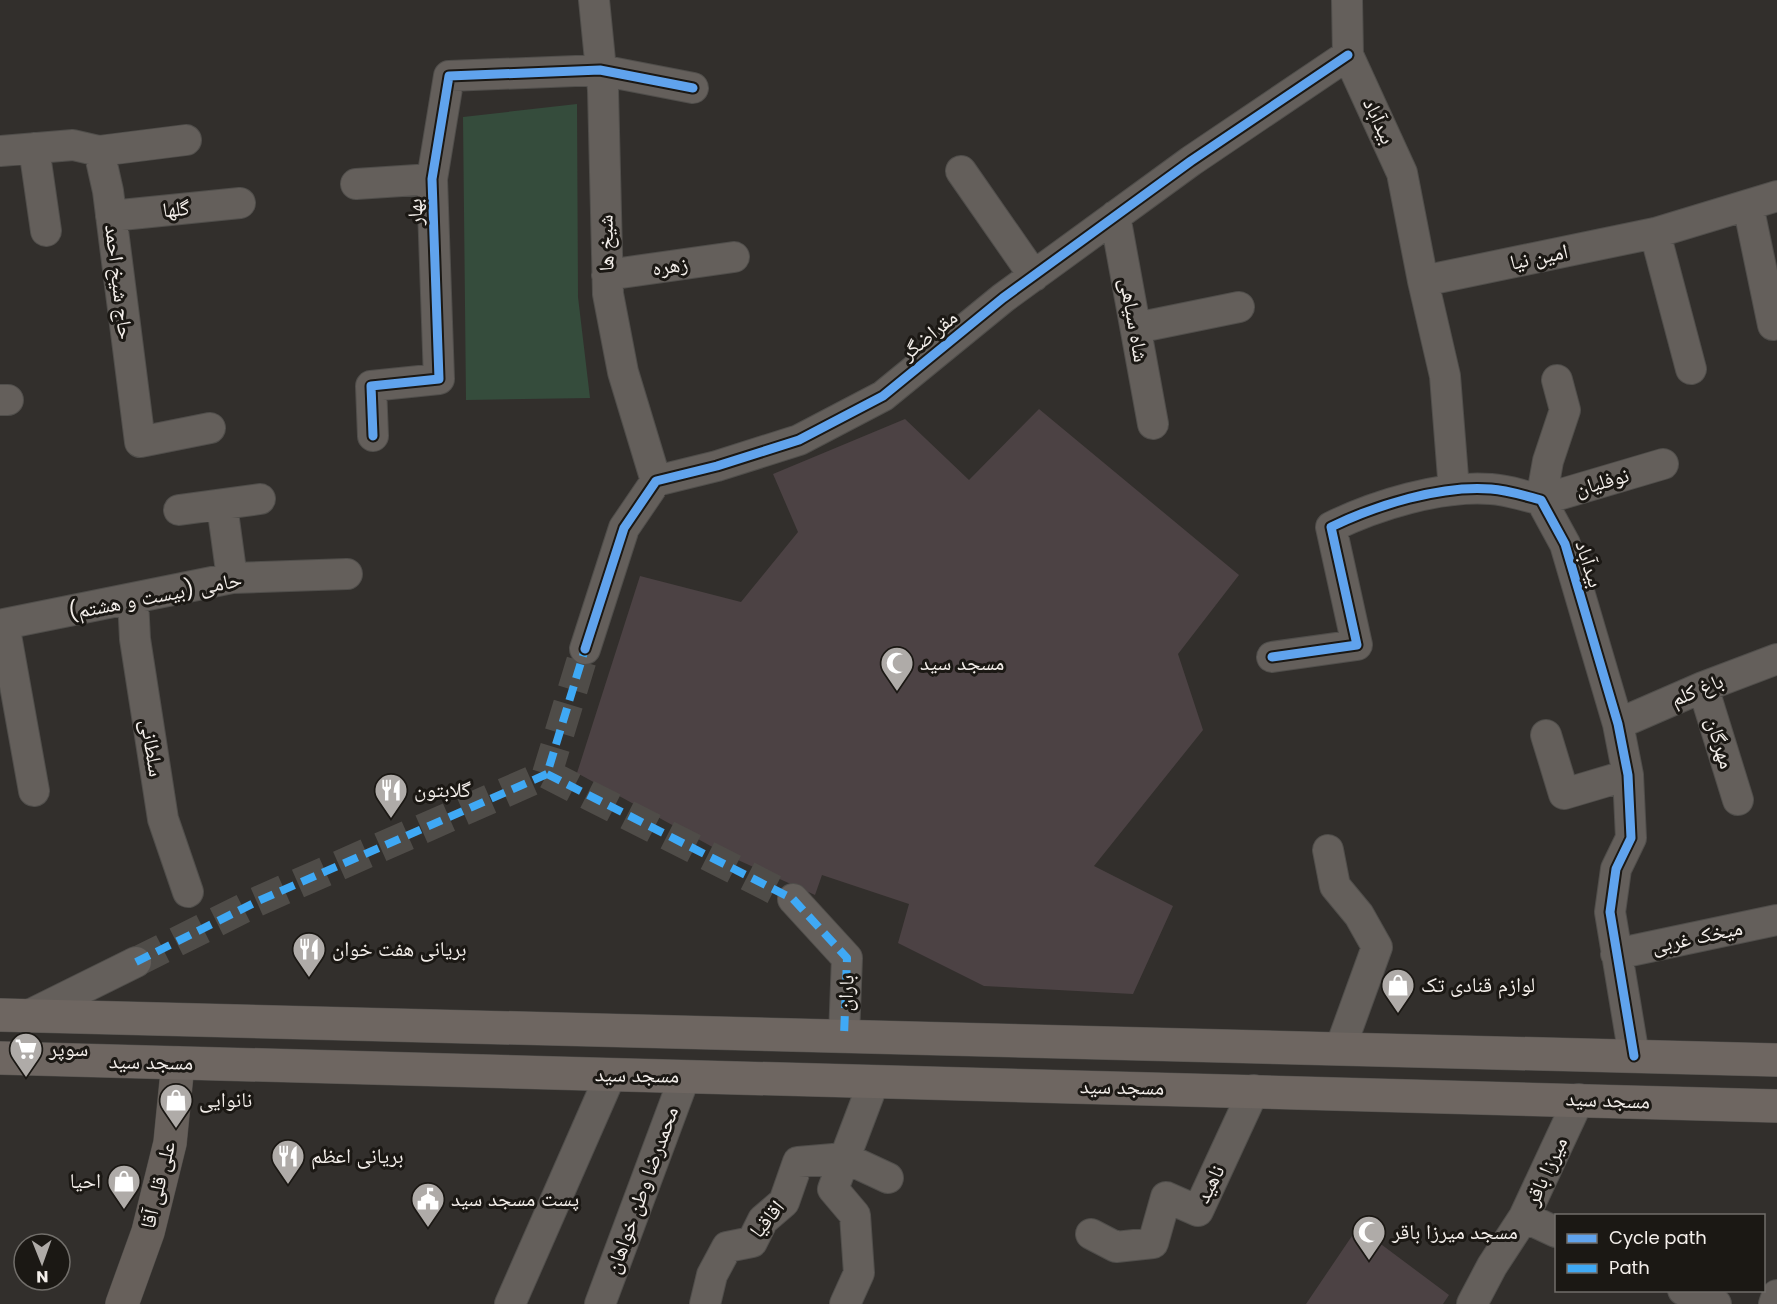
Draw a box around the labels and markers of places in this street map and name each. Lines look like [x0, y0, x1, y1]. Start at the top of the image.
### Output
mosque icon: مسجد سید [879, 645, 915, 692]
place label: مسجد سید [920, 648, 1004, 677]
restaurant icon: گلابتون [373, 772, 409, 819]
place label: گلابتون [414, 775, 471, 804]
restaurant icon: بریانی هفت خوان [291, 931, 327, 978]
place label: بریانی هفت خوان [332, 934, 467, 963]
shop icon: لوازم قنادی تک [1380, 967, 1416, 1014]
place label: لوازم قنادی تک [1421, 970, 1535, 999]
supermarket icon: سوپر [8, 1031, 44, 1078]
place label: سوپر [48, 1034, 88, 1063]
shop icon: نانوایی [158, 1082, 194, 1129]
place label: نانوایی [199, 1085, 252, 1114]
restaurant icon: بریانی اعظم [270, 1138, 306, 1185]
place label: بریانی اعظم [311, 1141, 403, 1170]
shop icon: احیا [106, 1163, 142, 1210]
place label: احیا [70, 1166, 101, 1195]
public building icon: پست مسجد سید [410, 1181, 446, 1228]
place label: پست مسجد سید [451, 1184, 579, 1213]
mosque icon: مسجد میرزا باقر [1351, 1214, 1387, 1261]
place label: مسجد میرزا باقر [1391, 1217, 1518, 1246]

